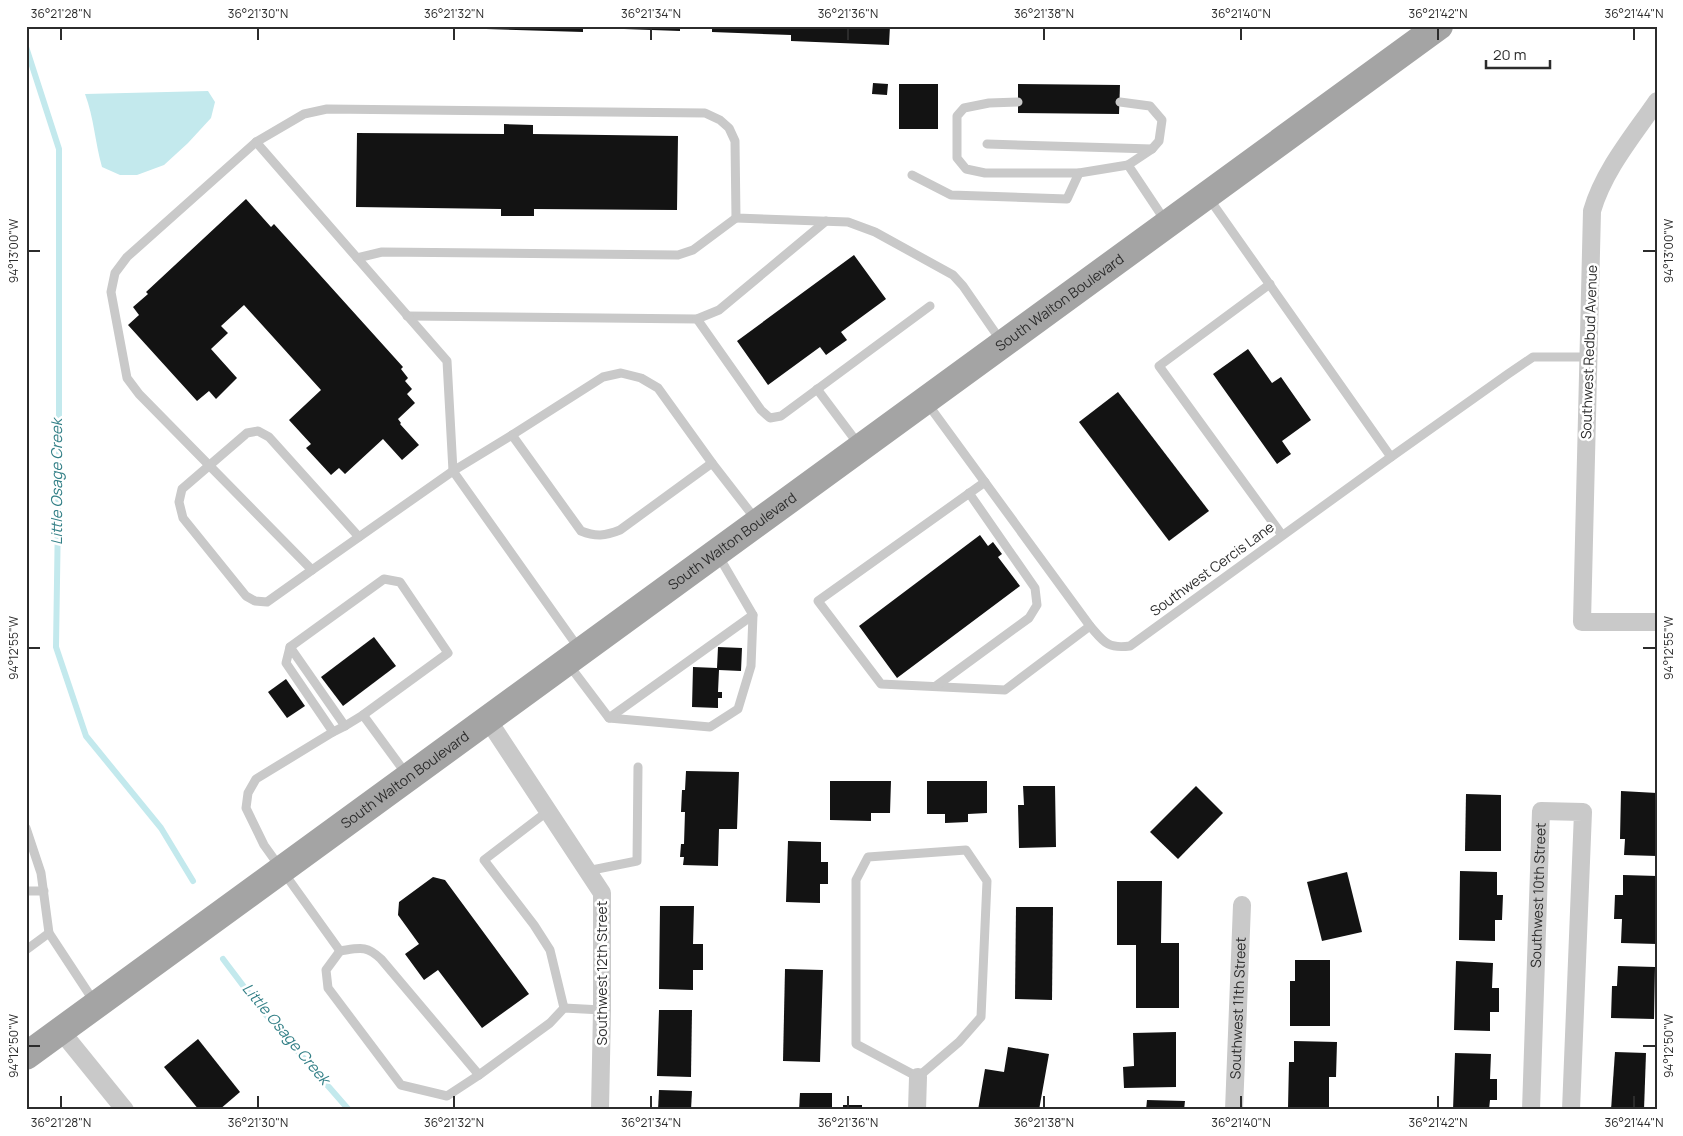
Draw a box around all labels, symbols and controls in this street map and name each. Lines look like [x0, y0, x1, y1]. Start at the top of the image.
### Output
text: 36°21'28"N [31, 5, 91, 22]
text: 36°21'30"N [228, 5, 288, 22]
text: 36°21'32"N [424, 5, 484, 22]
text: 36°21'34"N [621, 5, 681, 22]
text: 36°21'36"N [818, 5, 878, 22]
text: 36°21'38"N [1014, 5, 1074, 22]
text: 36°21'40"N [1211, 5, 1271, 22]
text: 36°21'42"N [1409, 5, 1467, 22]
text: 36°21'44"N [1605, 5, 1663, 22]
scale bar [1486, 38, 1549, 70]
text: 20 m [1493, 44, 1526, 65]
text: 94°13'00"W [5, 218, 22, 283]
text: 94°13'00"W [1660, 218, 1677, 283]
street label: South Walton Boulevard [991, 249, 1127, 355]
street label: Southwest Redbud Avenue [1576, 264, 1601, 440]
water label: Little Osage Creek [46, 416, 67, 545]
street label: South Walton Boulevard [664, 488, 800, 594]
street label: Southwest Cercis Lane [1146, 517, 1278, 620]
text: 94°12'55"W [5, 615, 22, 680]
text: 94°12'55"W [1660, 615, 1677, 680]
street label: South Walton Boulevard [337, 726, 473, 832]
street label: Southwest 10th Street [1526, 822, 1550, 968]
street label: Southwest 12th Street [592, 900, 611, 1045]
street label: Southwest 11th Street [1225, 936, 1250, 1080]
water label: Little Osage Creek [238, 979, 337, 1091]
text: 94°12'50"W [5, 1013, 22, 1078]
text: 94°12'50"W [1660, 1013, 1677, 1078]
text: 36°21'28"N [31, 1114, 91, 1131]
text: 36°21'30"N [228, 1114, 288, 1131]
text: 36°21'32"N [424, 1114, 484, 1131]
text: 36°21'34"N [621, 1114, 681, 1131]
text: 36°21'36"N [818, 1114, 878, 1131]
text: 36°21'38"N [1014, 1114, 1074, 1131]
text: 36°21'40"N [1211, 1114, 1271, 1131]
text: 36°21'42"N [1409, 1114, 1467, 1131]
text: 36°21'44"N [1605, 1114, 1663, 1131]

